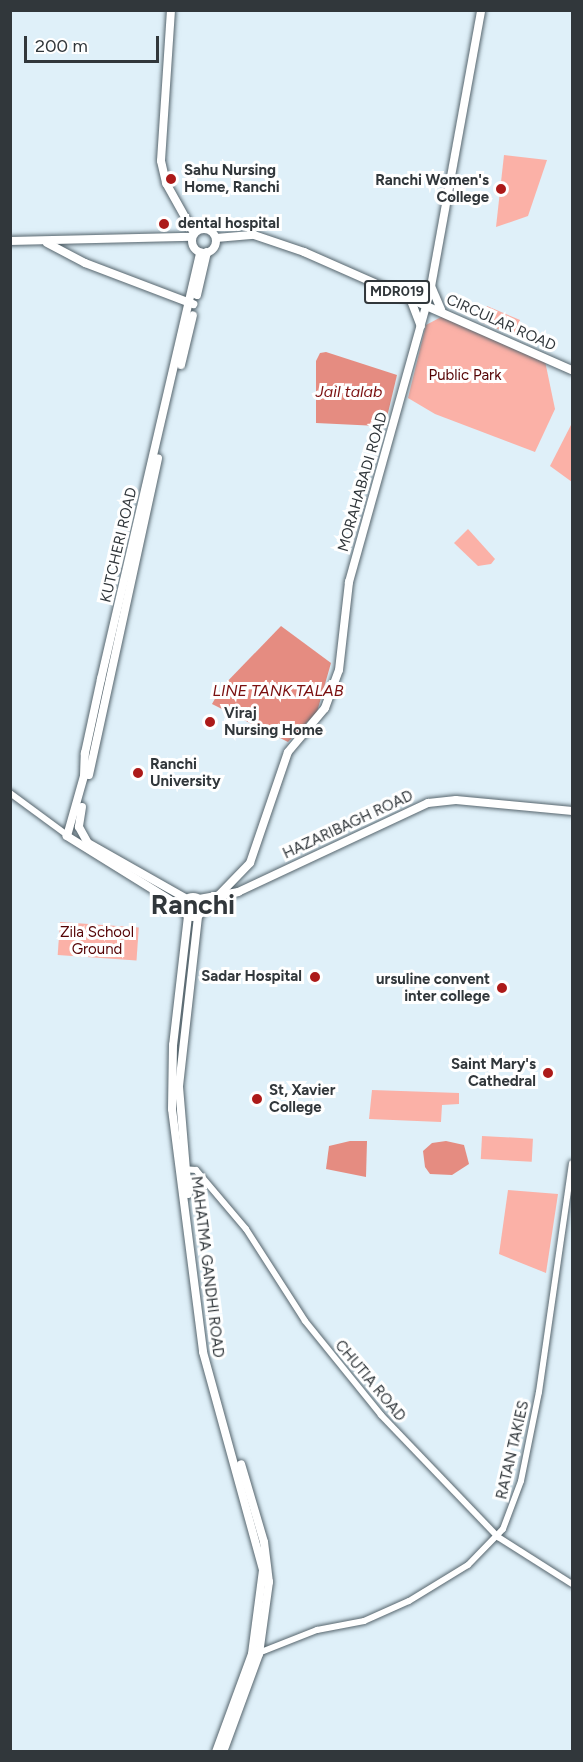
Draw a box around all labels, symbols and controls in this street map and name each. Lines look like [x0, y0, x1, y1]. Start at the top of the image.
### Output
scale bar [27, 24, 162, 62]
text: 200 m [35, 35, 88, 57]
place label: Sahu Nursing Home, Ranchi [184, 161, 280, 196]
marker: Sahu Nursing Home, Ranchi [162, 170, 180, 188]
place label: Ranchi Women's College [375, 171, 489, 206]
marker: Ranchi Women's College [494, 182, 508, 196]
marker: dental hospital [155, 215, 173, 233]
place label: dental hospital [178, 215, 280, 233]
road number: MDR019 [364, 281, 430, 303]
street label: CIRCULAR ROAD [443, 291, 559, 355]
park label: Public Park [429, 367, 501, 385]
water label: Jail talab [316, 382, 382, 402]
street label: MORAHABADI ROAD [334, 410, 392, 554]
street label: KUTCHERI ROAD [97, 486, 141, 604]
water label: LINE TANK TALAB [213, 681, 343, 701]
place label: Viraj Nursing Home [224, 704, 323, 739]
marker: Viraj Nursing Home [201, 713, 219, 731]
place label: Ranchi University [150, 755, 221, 790]
marker: Ranchi University [131, 766, 145, 780]
street label: HAZARIBAGH ROAD [280, 787, 416, 863]
district label: Ranchi [151, 889, 235, 921]
park label: Zila School Ground [60, 923, 134, 958]
place label: Sadar Hospital [201, 968, 302, 986]
marker: Sadar Hospital [306, 968, 324, 986]
place label: ursuline convent inter college [376, 970, 490, 1005]
marker: ursuline convent inter college [495, 981, 509, 995]
place label: Saint Mary's Cathedral [451, 1055, 536, 1090]
marker: Saint Mary's Cathedral [541, 1066, 555, 1080]
place label: St, Xavier College [269, 1081, 335, 1116]
marker: St, Xavier College [250, 1092, 264, 1106]
street label: MAHATMA GANDHI ROAD [187, 1175, 227, 1359]
street label: CHUTIA ROAD [331, 1337, 409, 1425]
street label: RATAN TAKIES [493, 1399, 533, 1501]

